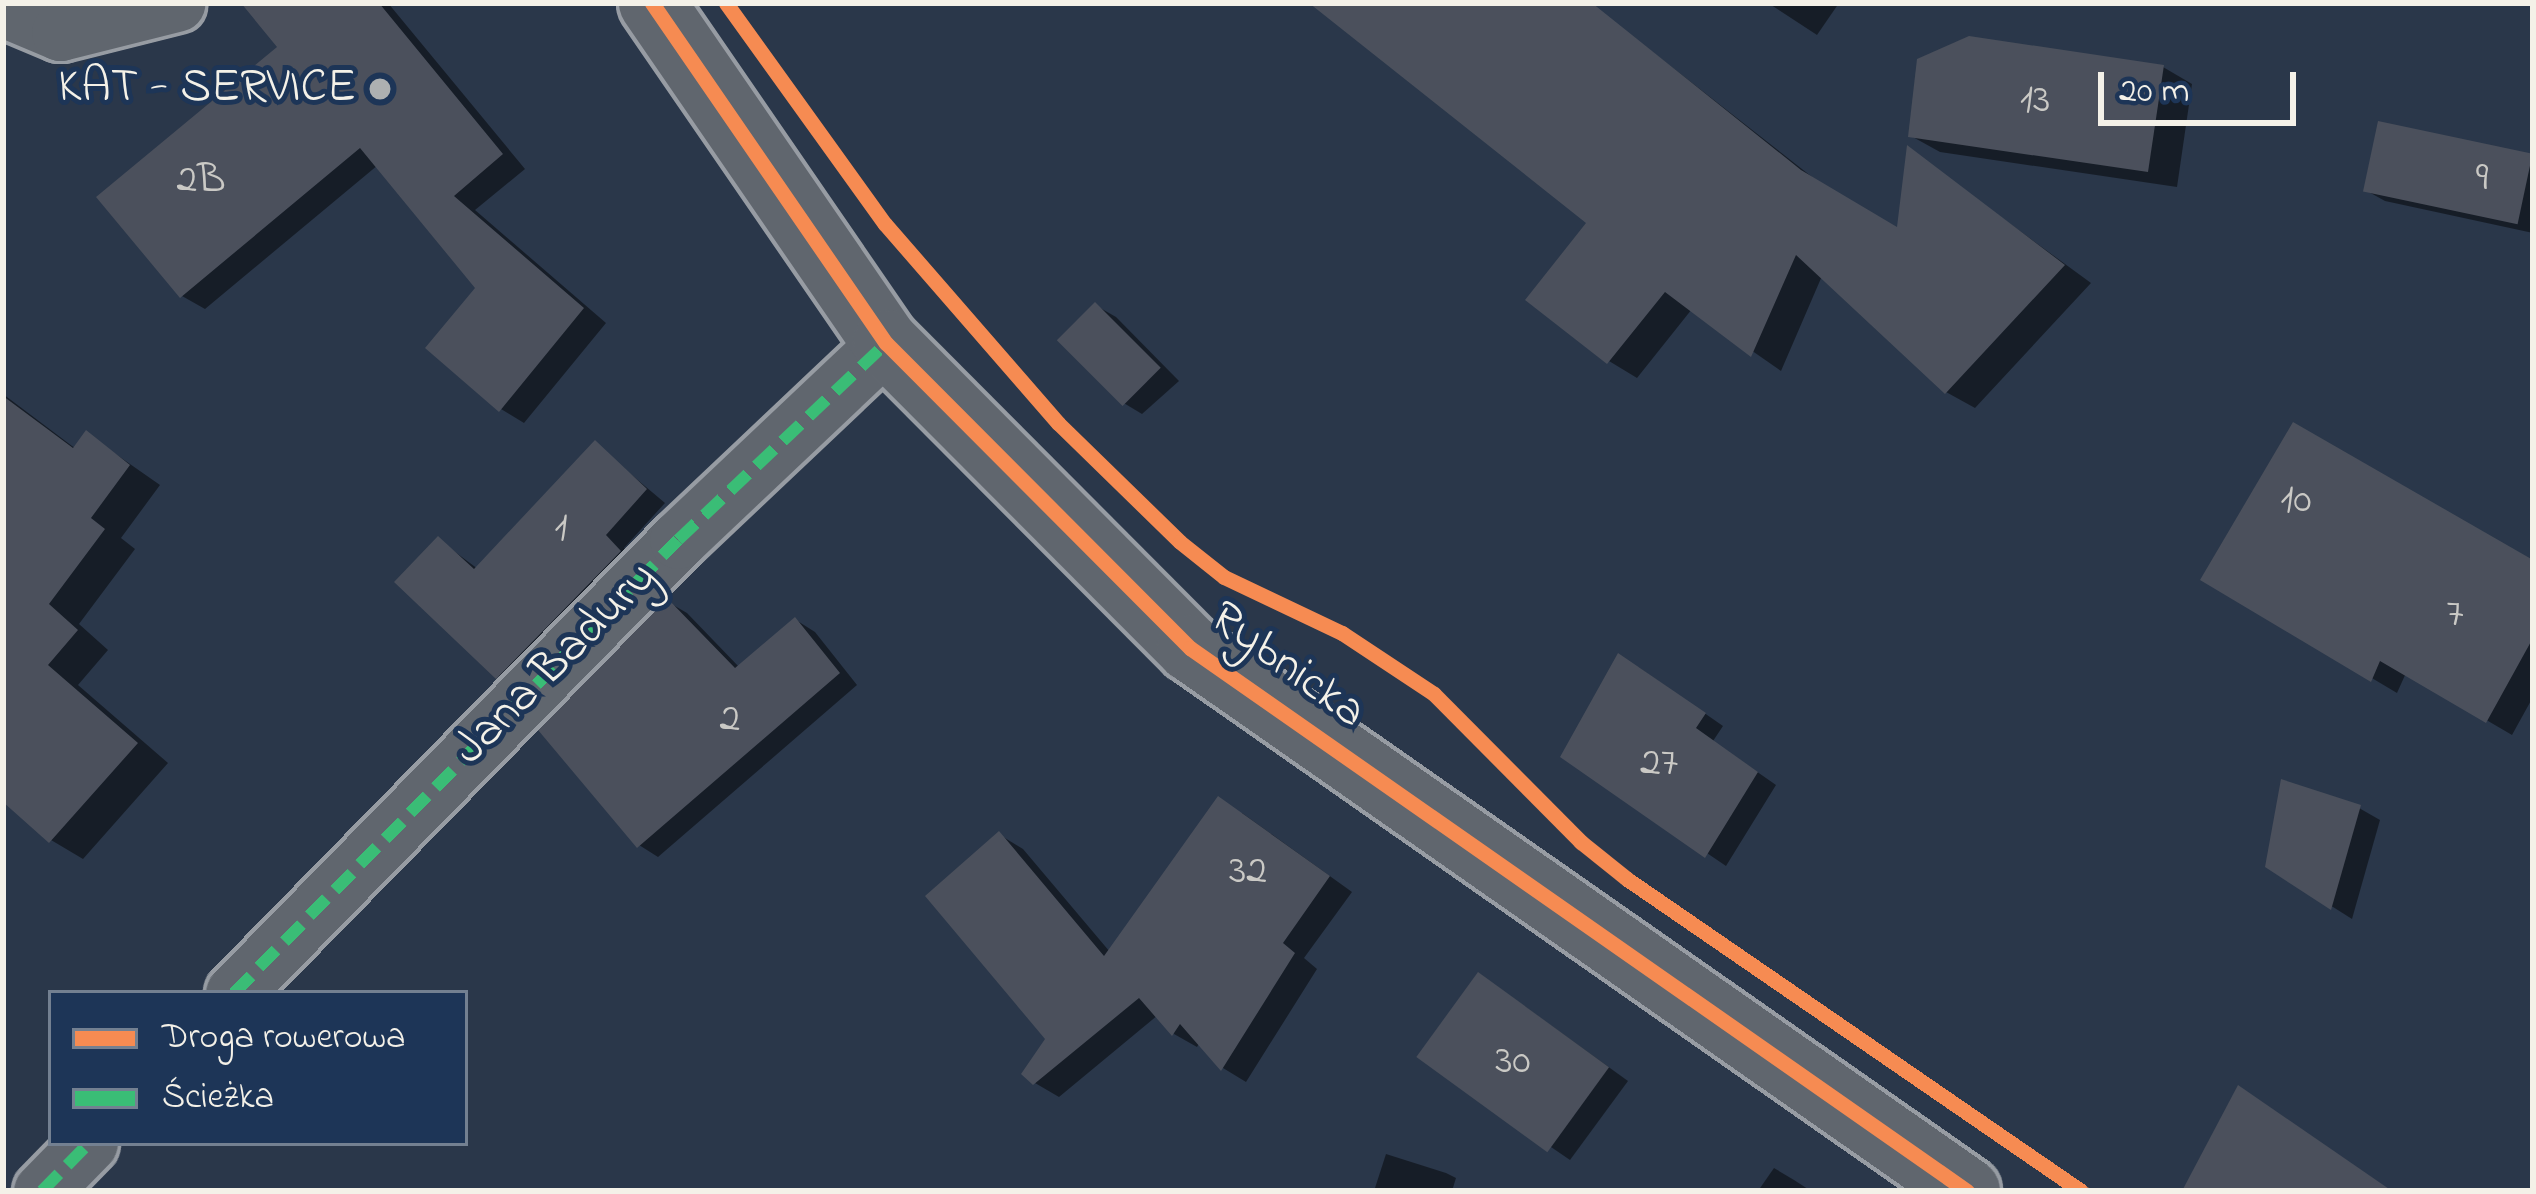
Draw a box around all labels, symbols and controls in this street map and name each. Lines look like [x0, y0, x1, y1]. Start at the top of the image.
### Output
scale bar [2104, 48, 2302, 122]
place label: KAT - SERVICE [58, 60, 356, 118]
text: 20 m [2119, 66, 2189, 119]
marker: KAT - SERVICE [367, 76, 393, 102]
house number: 13 [2020, 76, 2050, 126]
house number: 9 [2476, 154, 2488, 204]
house number: 2B [176, 156, 226, 206]
house number: 10 [2280, 476, 2312, 526]
house number: 1 [554, 504, 568, 554]
street label: Jana Badury [442, 550, 670, 778]
street label: Rybnicka [1198, 590, 1376, 742]
house number: 7 [2446, 590, 2464, 640]
house number: 2 [720, 695, 740, 745]
house number: 27 [1640, 739, 1678, 789]
house number: 32 [1229, 847, 1267, 897]
legend [48, 990, 468, 1146]
text: Droga rowerowa [162, 1012, 406, 1065]
house number: 30 [1495, 1037, 1531, 1087]
text: Ścieżka [162, 1072, 274, 1125]

